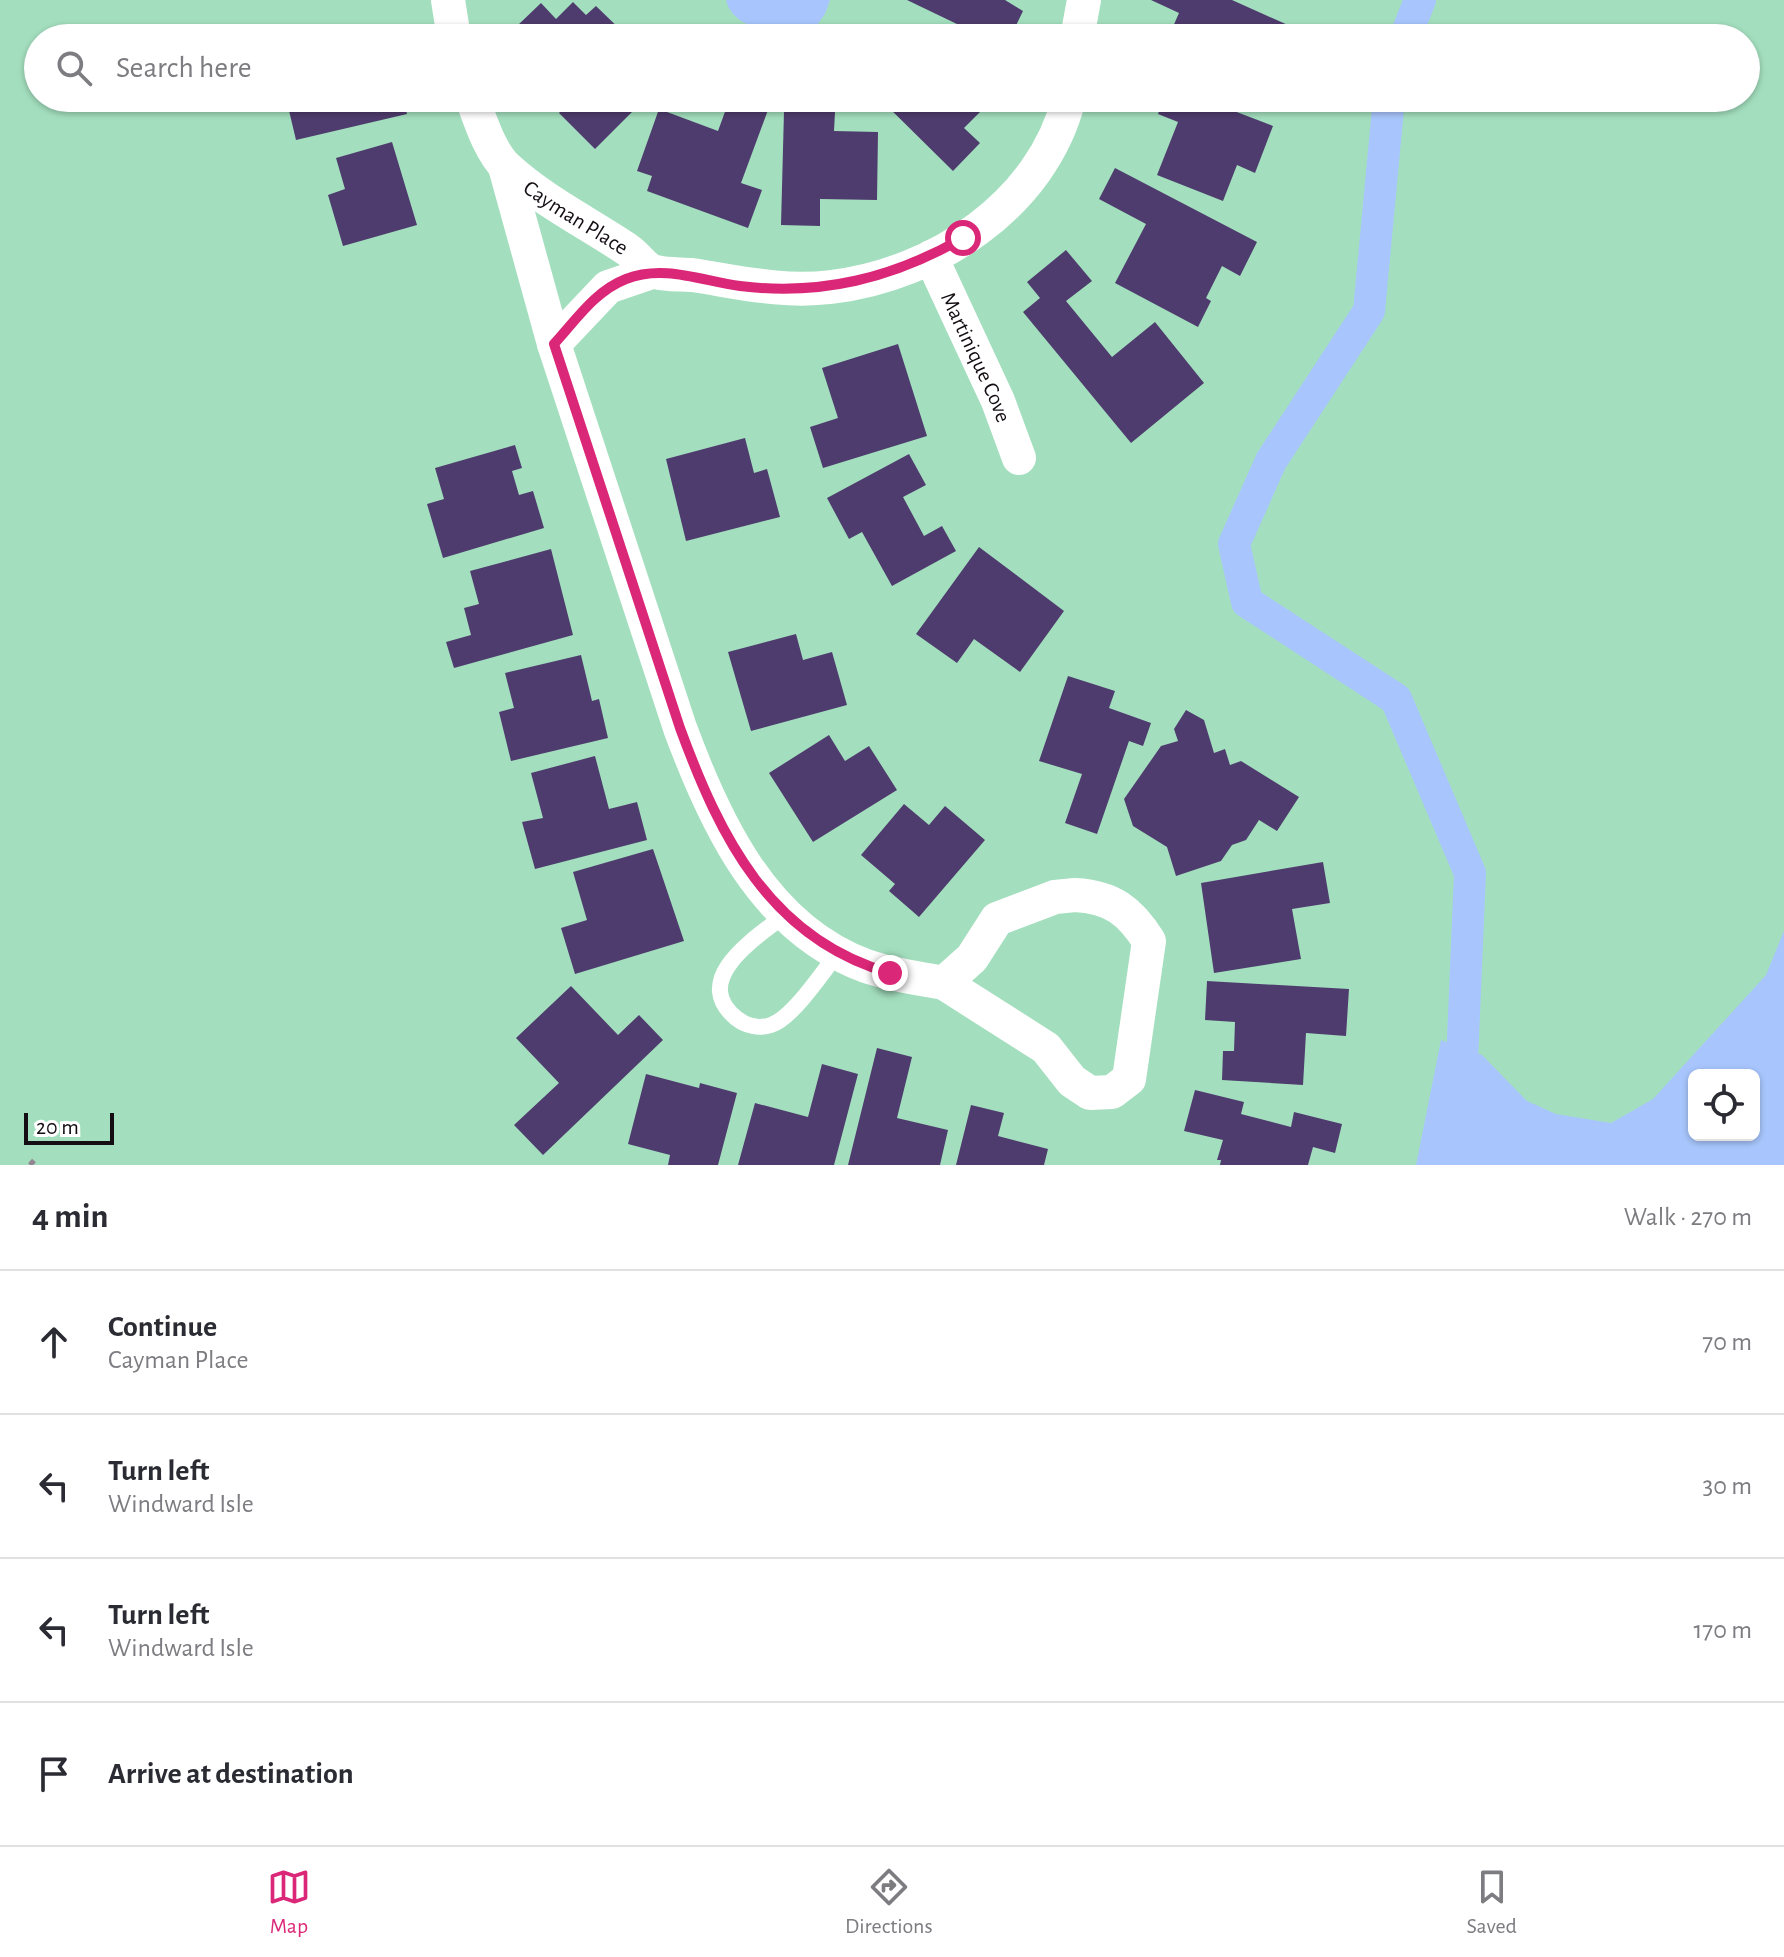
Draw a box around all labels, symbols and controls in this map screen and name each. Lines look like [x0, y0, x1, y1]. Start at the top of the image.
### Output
search box [24, 24, 1760, 112]
icon: search [52, 46, 96, 90]
text: Search here [116, 53, 252, 83]
street label: Cayman Place [519, 176, 632, 259]
route start [945, 220, 981, 256]
street label: Martinique Cove [937, 289, 1015, 425]
route end [872, 955, 908, 991]
map controls [1688, 1069, 1760, 1141]
button: locate [1688, 1069, 1760, 1141]
scale bar [24, 1109, 114, 1145]
text: 20 m [36, 1116, 79, 1138]
text: 4 min [32, 1200, 109, 1234]
text: Walk · 270 m [1624, 1204, 1752, 1230]
text: Continue [108, 1312, 217, 1342]
icon: ahead [32, 1320, 76, 1364]
text: 70 m [1702, 1329, 1752, 1355]
text: Cayman Place [108, 1347, 248, 1373]
text: Turn left [108, 1456, 209, 1486]
icon: left [32, 1464, 76, 1508]
text: 30 m [1702, 1473, 1752, 1499]
text: Windward Isle [108, 1491, 254, 1517]
text: Turn left [108, 1600, 209, 1630]
icon: left [32, 1608, 76, 1652]
text: 170 m [1693, 1617, 1752, 1643]
text: Windward Isle [108, 1635, 254, 1661]
icon: arrive [32, 1752, 76, 1796]
text: Arrive at destination [108, 1759, 354, 1789]
tab: Map [267, 1865, 311, 1939]
tab: Directions [845, 1865, 933, 1939]
tab: Saved [1467, 1865, 1517, 1939]

